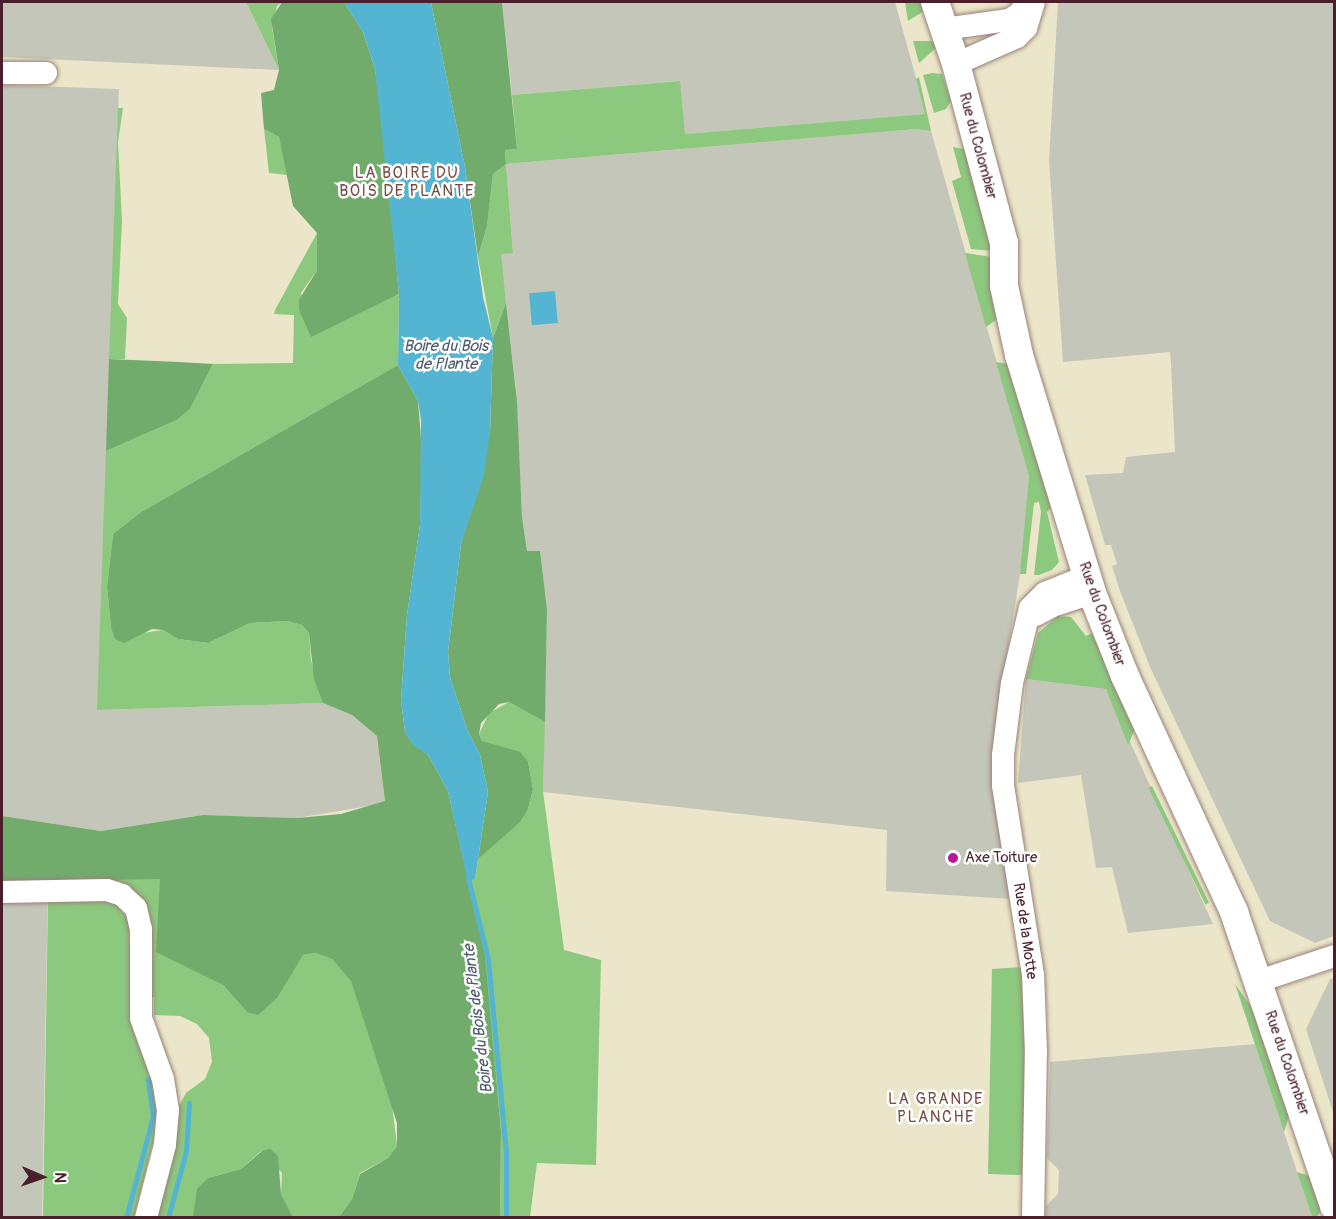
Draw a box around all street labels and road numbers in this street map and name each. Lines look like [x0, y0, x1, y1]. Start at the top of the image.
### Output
street label: Rue du Colombier [955, 91, 1001, 201]
street label: Rue du Colombier [1075, 559, 1129, 669]
street label: Rue de la Motte [1009, 882, 1041, 980]
street label: Rue du Colombier [1261, 1008, 1313, 1118]

